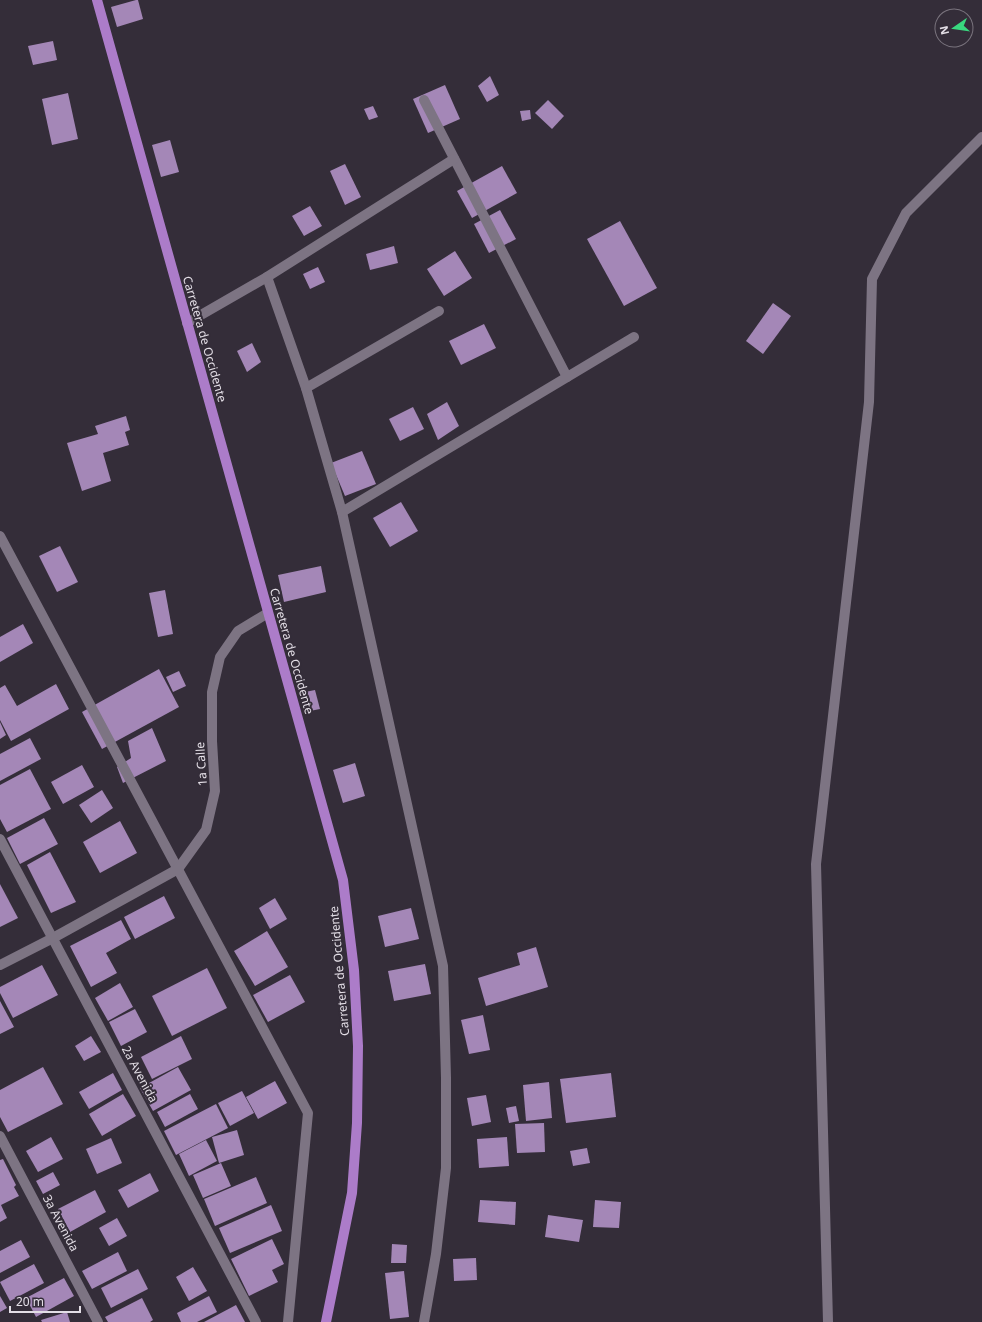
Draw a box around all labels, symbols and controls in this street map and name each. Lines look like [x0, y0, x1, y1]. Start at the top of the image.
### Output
north arrow [934, 8, 974, 48]
text: N [935, 24, 952, 36]
street label: Carretera de Occidente [179, 274, 231, 404]
street label: Carretera de Occidente [266, 586, 318, 716]
street label: 1a Calle [191, 741, 211, 787]
street label: Carretera de Occidente [325, 905, 353, 1037]
street label: 2a Avenida [118, 1043, 162, 1105]
street label: 3a Avenida [39, 1192, 83, 1254]
scale bar [10, 1288, 80, 1314]
text: 20 m [16, 1293, 44, 1310]

